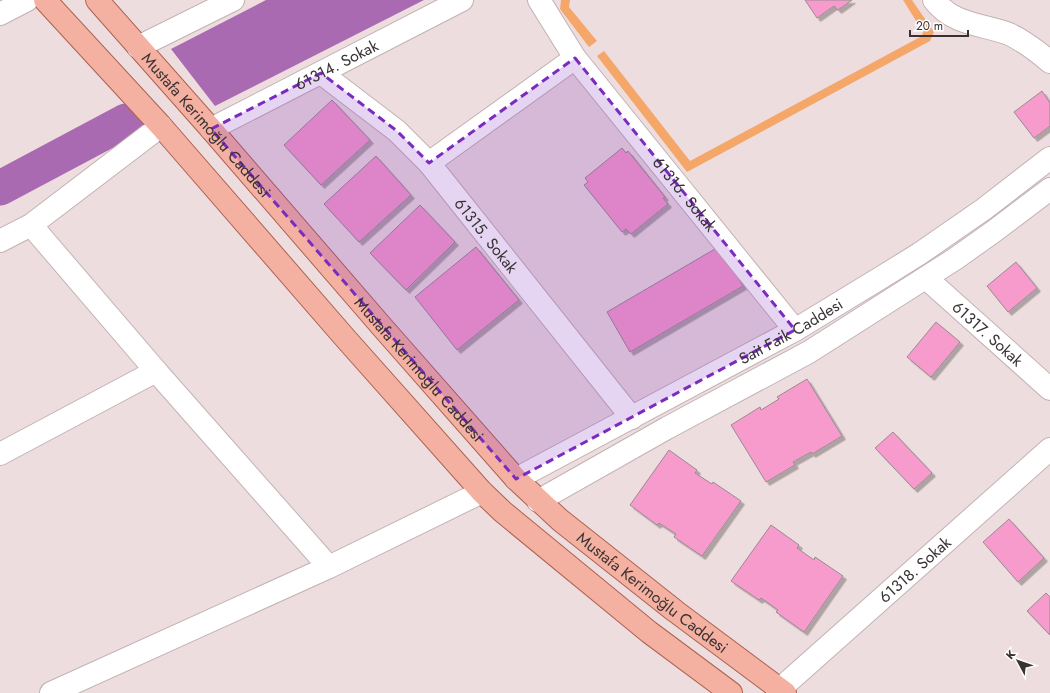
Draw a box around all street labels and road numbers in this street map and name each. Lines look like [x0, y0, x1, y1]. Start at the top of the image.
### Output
street label: 61314. Sokak [291, 33, 383, 95]
street label: Mustafa Kerimoğlu Caddesi [137, 47, 276, 202]
street label: 61316. Sokak [647, 151, 723, 237]
street label: 61315. Sokak [449, 193, 524, 278]
street label: Mustafa Kerimoğlu Caddesi [349, 292, 489, 447]
street label: Sait Faik Caddesi [734, 292, 847, 370]
street label: 61317. Sokak [947, 295, 1029, 372]
street label: Mustafa Kerimoğlu Caddesi [572, 526, 733, 658]
street label: 61318. Sokak [873, 530, 956, 608]

